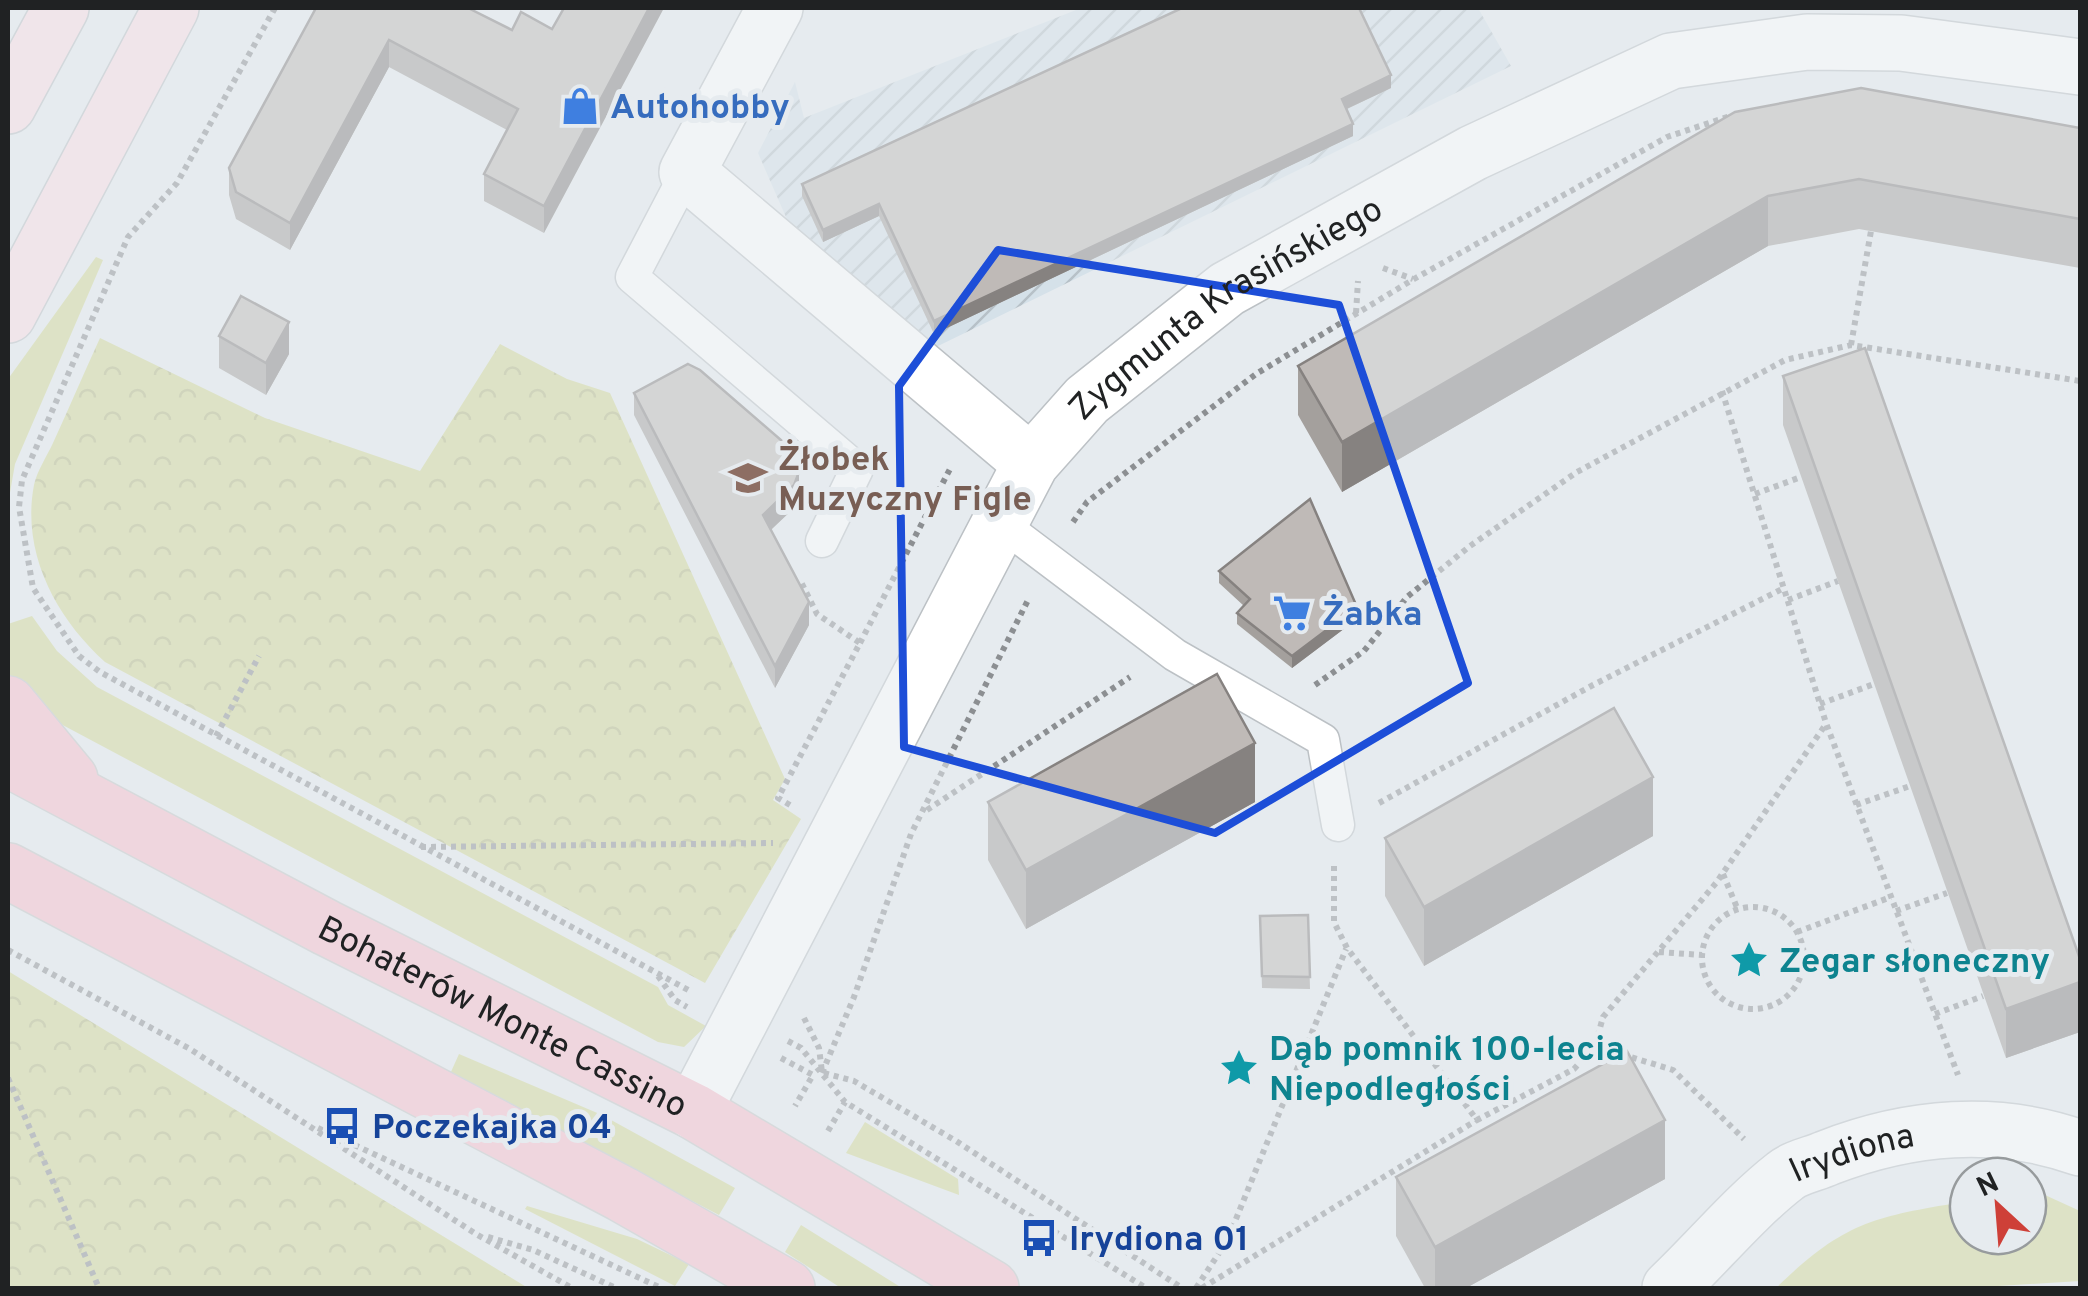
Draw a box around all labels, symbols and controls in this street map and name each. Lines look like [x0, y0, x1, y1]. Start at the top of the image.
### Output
shop icon: Autohobby [559, 85, 601, 127]
place label: Autohobby [610, 87, 790, 131]
street label: Zygmunta Krasińskiego [1060, 188, 1391, 431]
place label: Żłobek Muzyczny Figle [778, 438, 1032, 523]
school or university icon: Żłobek Muzyczny Figle [727, 457, 769, 499]
supermarket icon: Żabka [1271, 592, 1313, 634]
place label: Żabka [1322, 593, 1423, 638]
street label: Bohaterów Monte Cassino [310, 908, 694, 1130]
place icon: Zegar słoneczny [1728, 939, 1770, 981]
place label: Zegar słoneczny [1779, 941, 2050, 985]
place label: Dąb pomnik 100-lecia Niepodległości [1269, 1029, 1625, 1113]
place icon: Dąb pomnik 100-lecia Niepodległości [1218, 1047, 1260, 1089]
bus stop icon: Poczekajka 04 [321, 1105, 363, 1147]
place label: Poczekajka 04 [372, 1107, 612, 1151]
street label: Irydiona [1783, 1115, 1918, 1195]
north arrow [1948, 1156, 2048, 1256]
text: N [1971, 1166, 2005, 1207]
bus stop icon: Irydiona 01 [1018, 1217, 1060, 1259]
place label: Irydiona 01 [1069, 1219, 1249, 1263]

